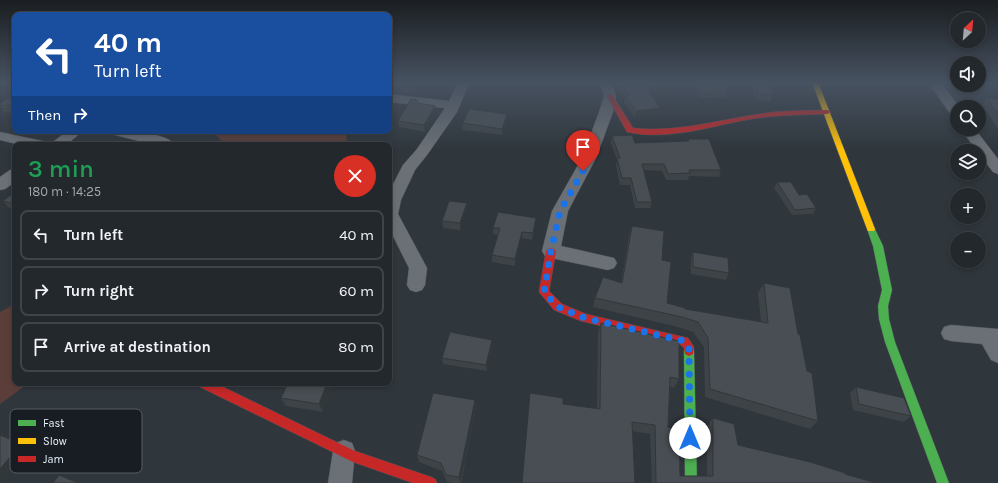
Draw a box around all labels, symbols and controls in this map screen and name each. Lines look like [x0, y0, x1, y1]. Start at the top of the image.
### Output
north arrow [950, 12, 986, 48]
map controls [950, 12, 986, 268]
text: 40 m [94, 26, 162, 59]
icon: left [28, 28, 80, 80]
button: sound [950, 56, 986, 92]
text: Turn left [94, 60, 162, 82]
button: search [950, 100, 986, 136]
icon: right [69, 104, 91, 126]
text: Then [28, 106, 61, 124]
pin [566, 130, 600, 171]
icon: arrive [572, 136, 594, 158]
button: layers [950, 144, 986, 180]
text: 3 min [28, 155, 94, 183]
button: close [334, 155, 376, 197]
text: 180 m · 14:25 [28, 184, 101, 199]
button: + [950, 188, 986, 224]
icon: left [30, 224, 52, 246]
text: Turn left [64, 226, 123, 244]
text: 40 m [339, 226, 374, 244]
button: − [950, 232, 986, 268]
icon: right [30, 280, 52, 302]
text: Turn right [64, 282, 134, 300]
text: 60 m [339, 282, 374, 300]
icon: arrive [30, 336, 52, 358]
text: Arrive at destination [64, 338, 211, 356]
text: 80 m [338, 338, 374, 356]
legend [10, 409, 142, 473]
text: Fast [43, 417, 64, 430]
position arrow [669, 417, 711, 459]
text: Slow [43, 435, 67, 448]
text: Jam [43, 453, 64, 466]

